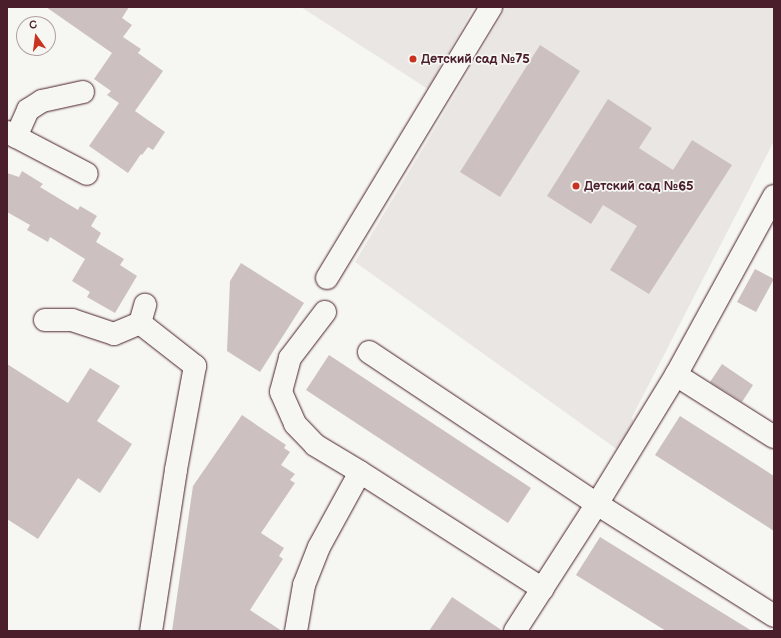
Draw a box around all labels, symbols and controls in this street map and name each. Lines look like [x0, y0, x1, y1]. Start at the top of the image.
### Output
north arrow [16, 16, 56, 56]
text: С [28, 18, 39, 32]
place label: Детский сад №75 [421, 51, 530, 67]
marker: Детский сад №75 [408, 54, 418, 64]
place label: Детский сад №65 [584, 178, 694, 194]
marker: Детский сад №65 [571, 181, 581, 191]

